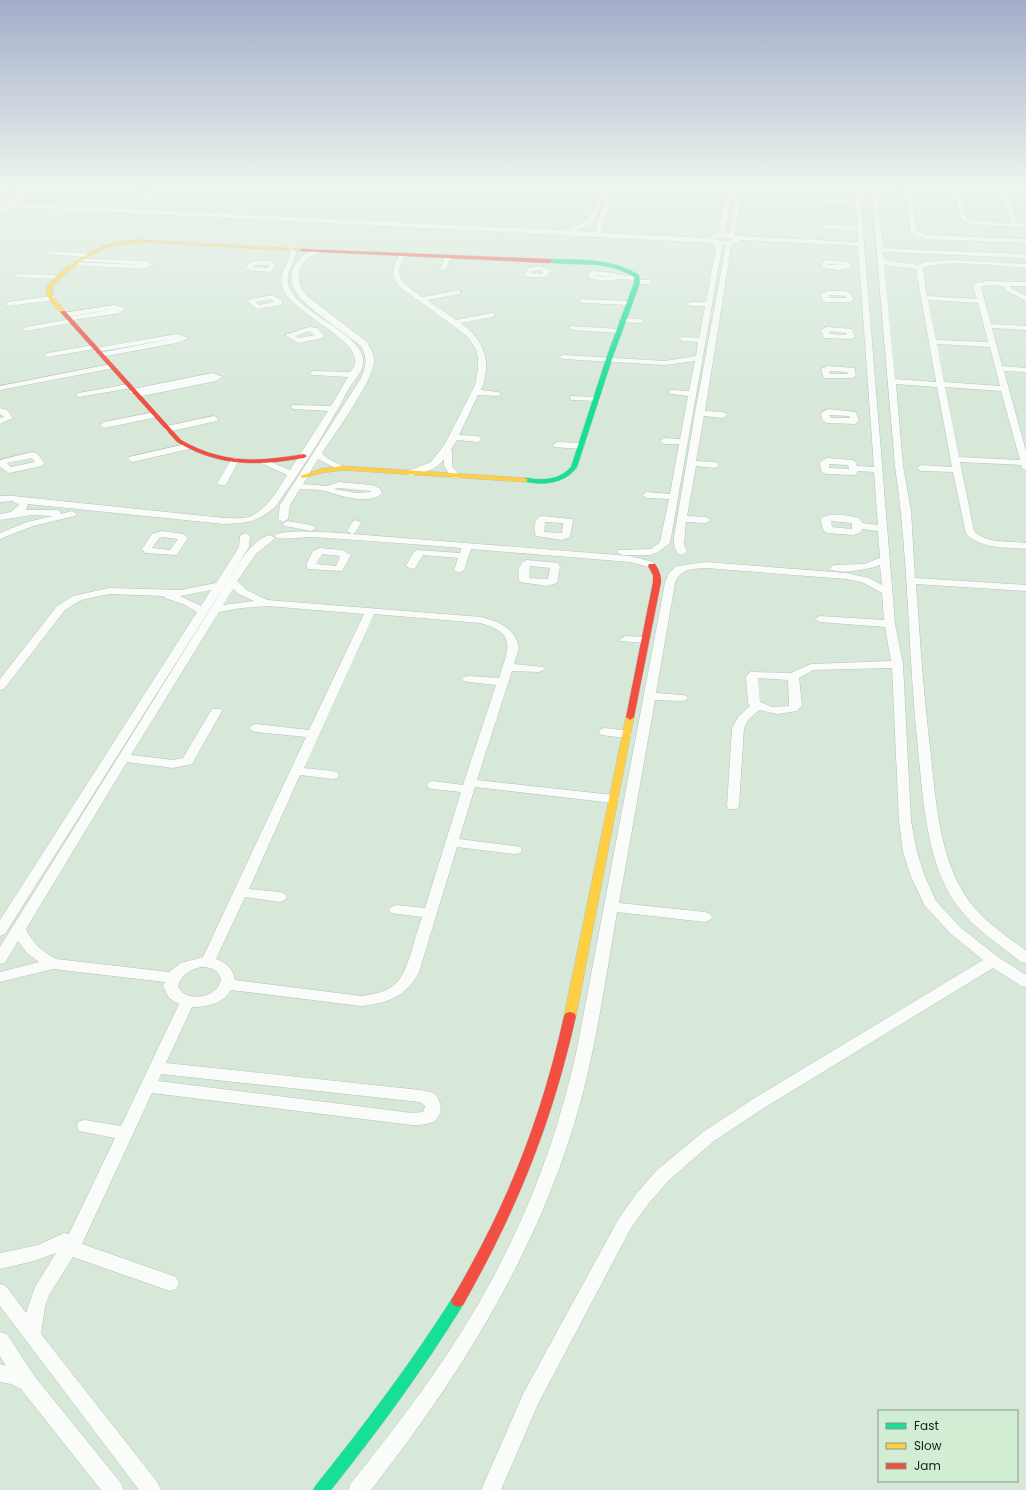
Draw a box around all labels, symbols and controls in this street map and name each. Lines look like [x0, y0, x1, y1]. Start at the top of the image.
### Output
legend [878, 1410, 1018, 1482]
text: Fast [914, 1417, 939, 1434]
text: Slow [914, 1437, 942, 1454]
text: Jam [914, 1457, 941, 1474]

